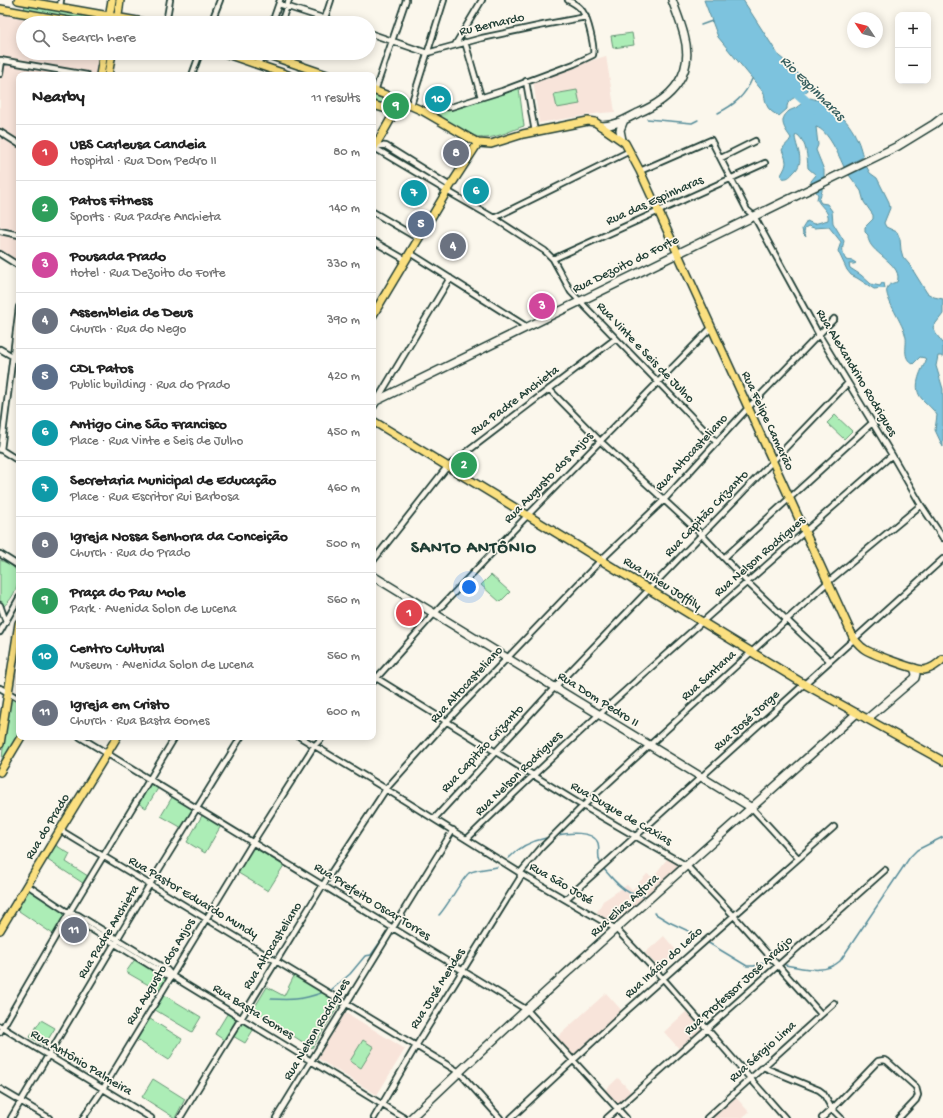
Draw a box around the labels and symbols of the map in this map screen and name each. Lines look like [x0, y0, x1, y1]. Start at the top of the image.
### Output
street label: Ru Bernardo [458, 10, 526, 40]
north arrow [847, 12, 883, 48]
water label: Rio Espinharas [776, 53, 849, 126]
pin: 10 [425, 84, 451, 114]
pin: 9 [383, 91, 409, 121]
pin: 8 [443, 138, 469, 168]
street label: Rua das Espinharas [604, 172, 707, 229]
pin: 6 [463, 176, 489, 206]
pin: 7 [401, 178, 427, 208]
pin: 5 [408, 209, 434, 239]
pin: 4 [440, 231, 466, 261]
street label: Rua Dezoito do Forte [570, 233, 682, 297]
pin: 3 [529, 291, 555, 321]
street label: Rua Vinte e Seis de Julho [593, 299, 697, 407]
street label: Rua Alexandrino Rodrigues [812, 307, 900, 440]
street label: Rua Padre Anchieta [468, 362, 563, 439]
street label: Rua Felipe Camarão [737, 369, 797, 473]
street label: Rua Altocasteliano [652, 411, 732, 495]
street label: Rua Augusto dos Anjos [501, 428, 598, 527]
pin: 2 [451, 450, 477, 480]
street label: Rua Capitão Crizanto [662, 467, 752, 560]
street label: Rua Nelson Rodrigues [711, 513, 809, 601]
district label: SANTO ANTÔNIO [411, 539, 537, 559]
street label: Rua Irineu Joffily [620, 554, 704, 614]
your location [459, 577, 479, 597]
pin: 1 [396, 598, 422, 628]
street label: Rua Altocasteliano [427, 643, 507, 727]
street label: Rua Santana [679, 647, 740, 705]
street label: Rua Dom Pedro II [555, 669, 641, 731]
street label: Rua José Jorge [711, 687, 783, 755]
street label: Rua Capitão Crizanto [438, 702, 528, 796]
street label: Rua Nelson Rodrigues [472, 728, 567, 820]
street label: Rua Duque de Caxias [568, 779, 675, 850]
street label: Rua do Prado [23, 791, 74, 863]
street label: Rua Pastor Eduardo Mundy [125, 853, 261, 943]
street label: Rua Prefeito Oscar Torres [311, 860, 434, 945]
street label: Rua São José [526, 860, 596, 908]
street label: Rua Elias Asfora [588, 871, 663, 941]
street label: Rua Padre Anchieta [75, 882, 143, 982]
street label: Rua Altocasteliano [240, 899, 306, 992]
pin: 11 [61, 915, 87, 945]
street label: Rua Augusto dos Anjos [123, 915, 199, 1028]
street label: Rua Inácio do Leão [622, 924, 706, 1002]
street label: Rua Professor José Araújo [682, 933, 797, 1039]
street label: Rua José Mendes [407, 945, 469, 1032]
street label: Rua Nelson Rodrigues [281, 976, 354, 1083]
street label: Rua Basta Gomes [210, 981, 297, 1044]
street label: Rua Sérgio Lima [727, 1018, 800, 1086]
street label: Rua Antônio Palmeira [28, 1027, 135, 1100]

